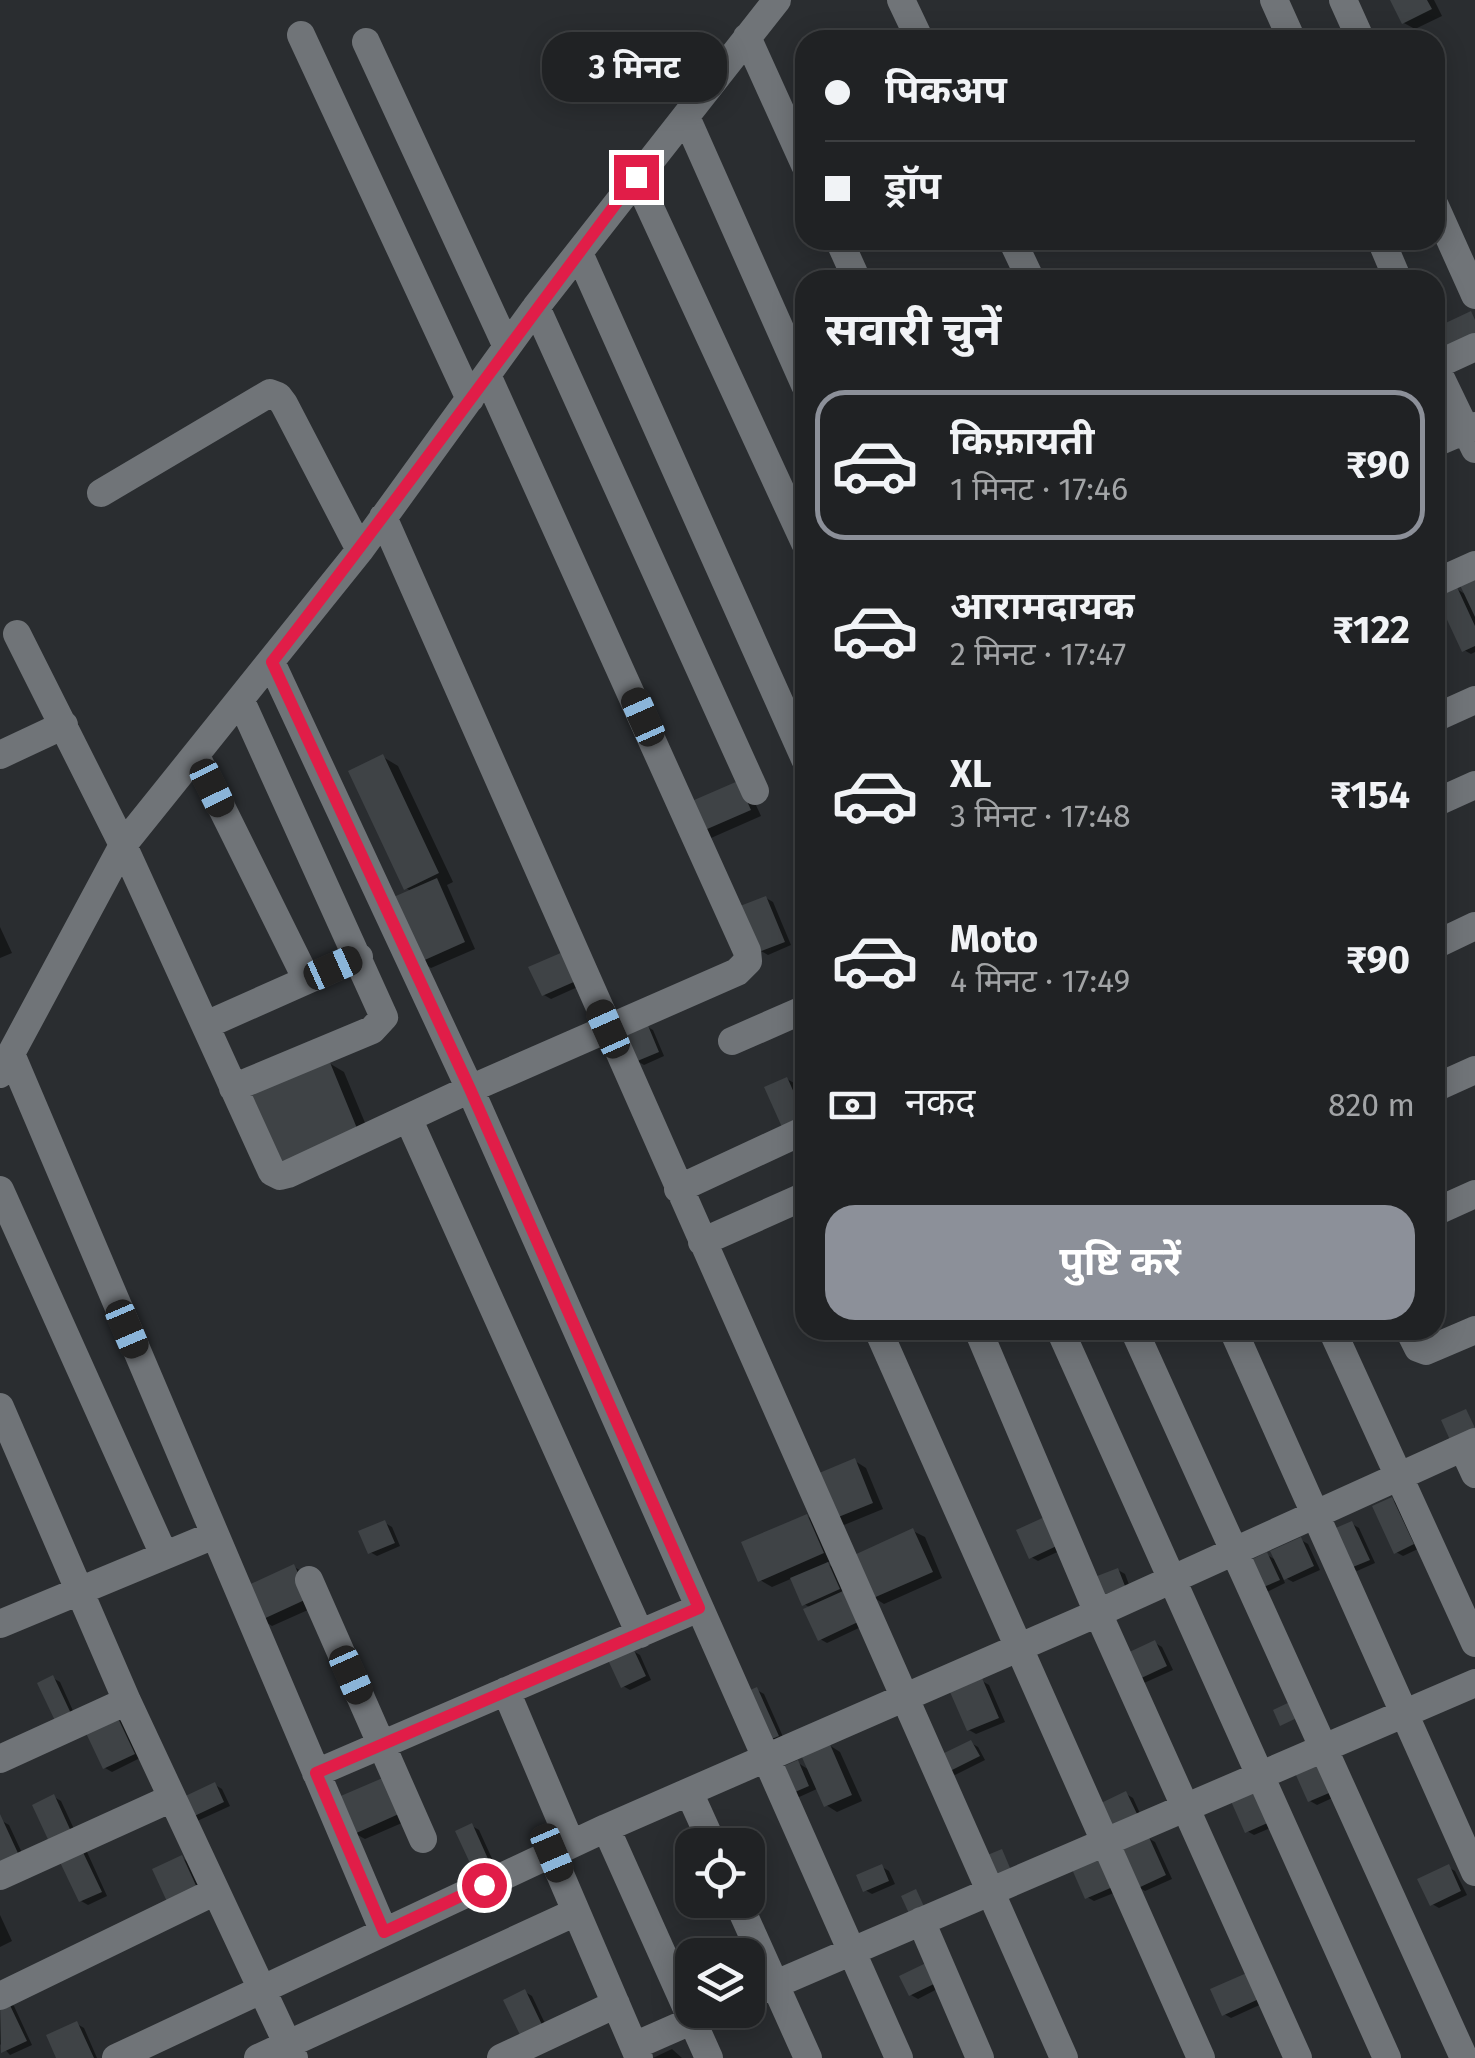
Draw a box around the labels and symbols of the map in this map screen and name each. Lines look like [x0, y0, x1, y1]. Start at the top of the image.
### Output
callout: 3 मिनट [544, 32, 728, 102]
route end [614, 155, 659, 200]
car [617, 683, 669, 751]
car [185, 754, 239, 822]
car [299, 942, 367, 994]
car [582, 995, 634, 1063]
car [101, 1296, 153, 1362]
car [325, 1641, 377, 1709]
car [526, 1820, 578, 1886]
route start [462, 1863, 507, 1908]

